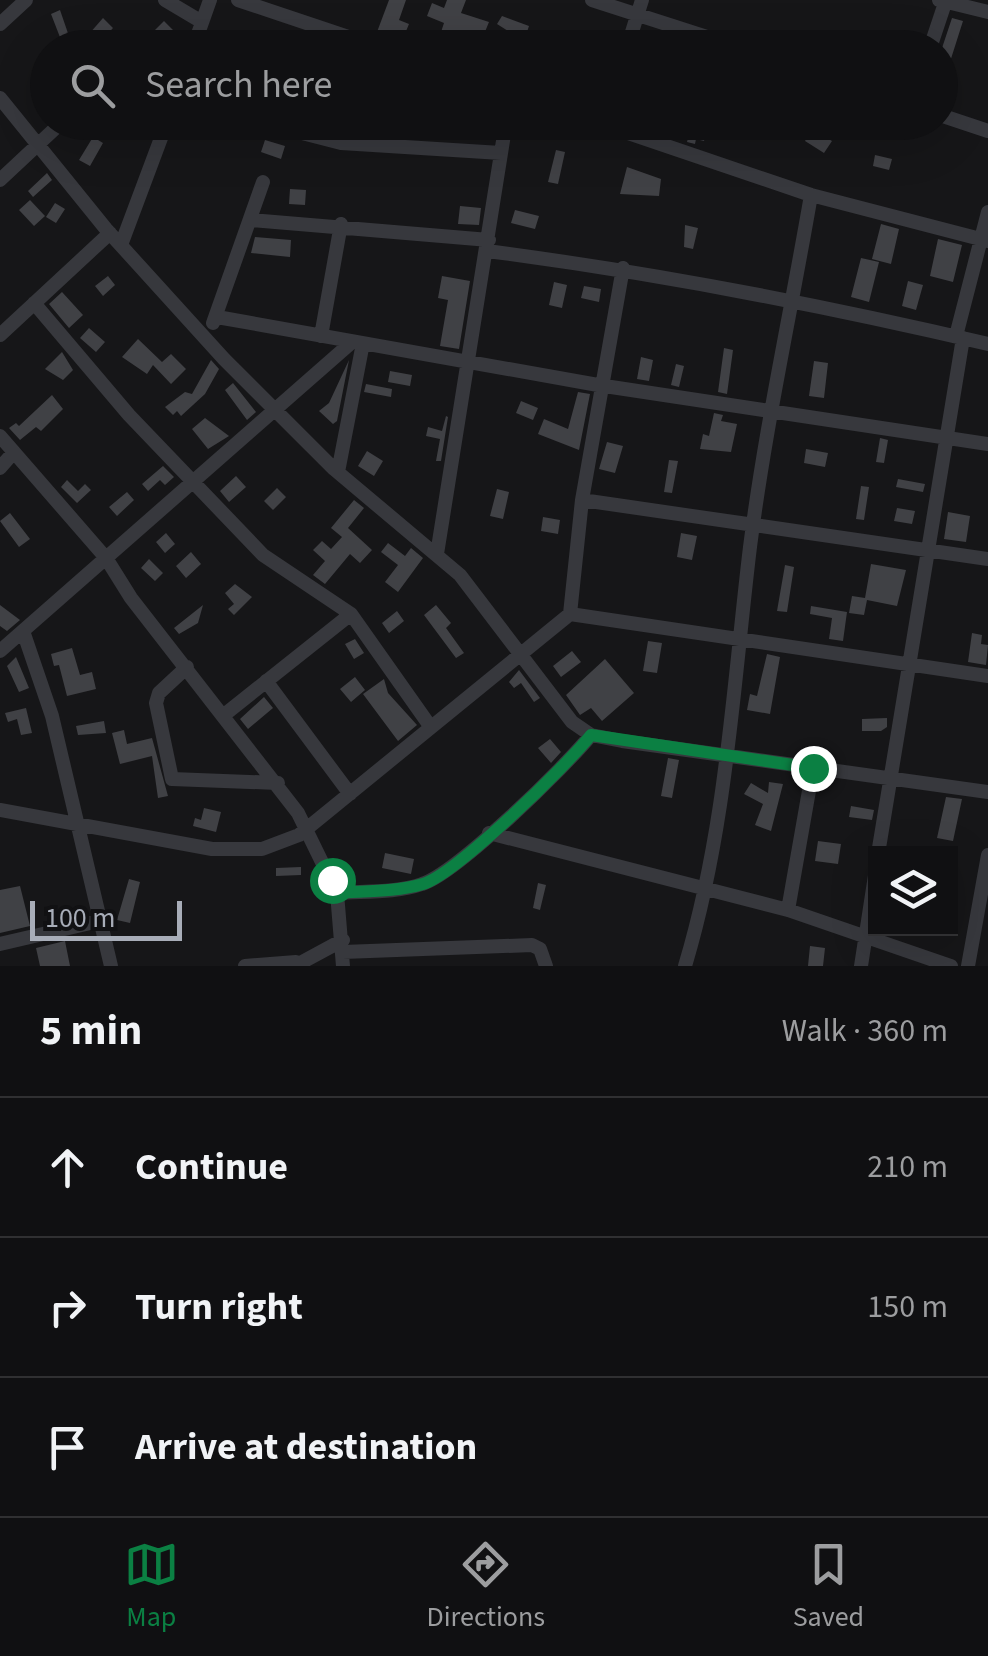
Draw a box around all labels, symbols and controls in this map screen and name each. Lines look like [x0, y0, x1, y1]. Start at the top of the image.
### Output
search box [30, 30, 958, 140]
icon: search [65, 58, 120, 113]
text: Search here [145, 58, 332, 112]
route end [791, 746, 837, 792]
map controls [868, 846, 958, 936]
button: layers [868, 846, 958, 936]
route start [310, 858, 356, 904]
scale bar [30, 896, 182, 940]
text: 100 m [45, 898, 116, 938]
text: 5 min [40, 1001, 142, 1061]
text: Walk · 360 m [782, 1008, 948, 1054]
icon: ahead [40, 1140, 95, 1195]
text: Continue [135, 1140, 288, 1194]
text: 210 m [867, 1144, 948, 1190]
icon: right [40, 1280, 95, 1335]
text: Turn right [135, 1280, 303, 1334]
text: 150 m [867, 1284, 948, 1330]
icon: arrive [40, 1420, 95, 1475]
text: Arrive at destination [135, 1420, 477, 1474]
tab: Map [124, 1537, 179, 1637]
tab: Directions [427, 1537, 545, 1637]
tab: Saved [793, 1537, 864, 1637]

